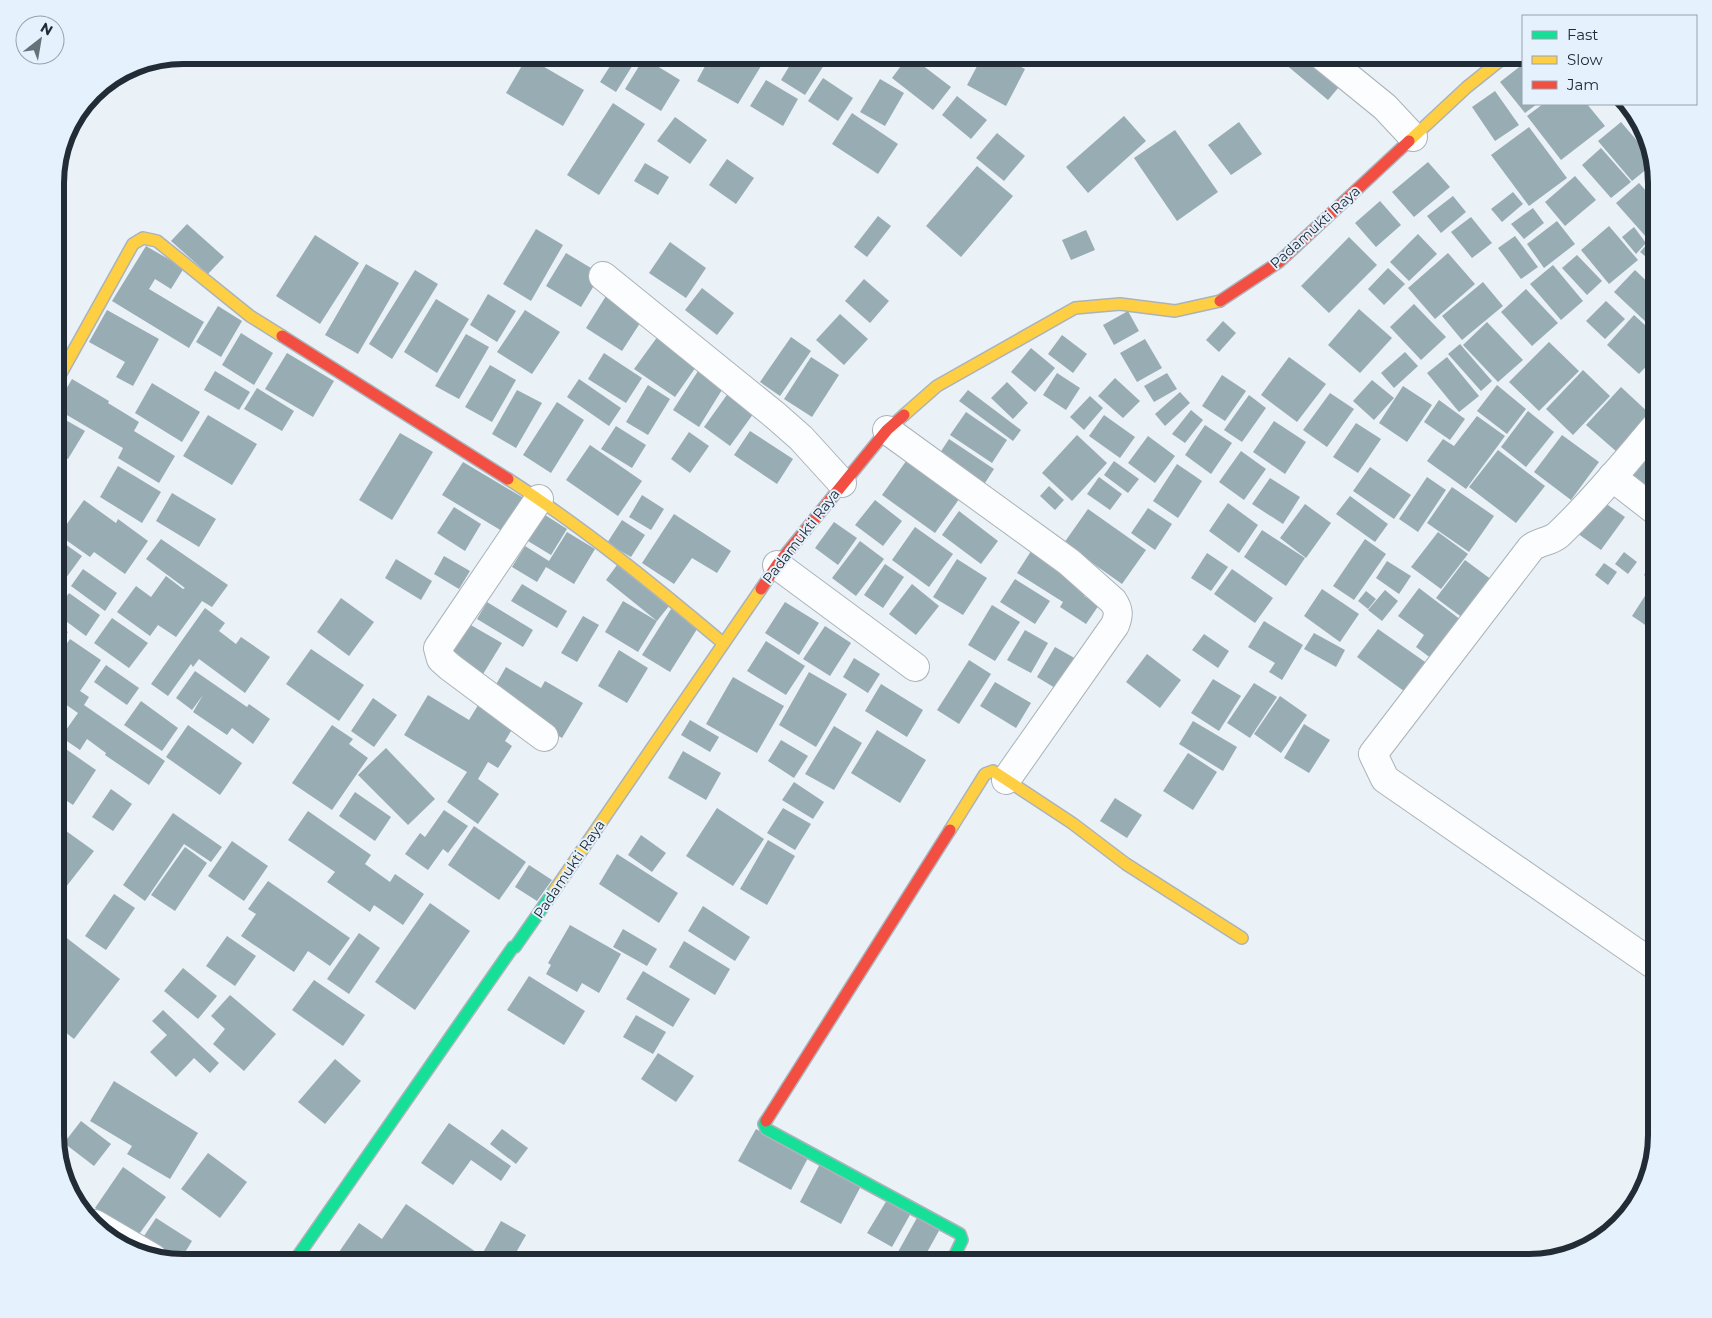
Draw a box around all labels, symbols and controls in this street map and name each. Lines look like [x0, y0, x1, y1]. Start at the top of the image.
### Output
north arrow [15, 15, 65, 65]
legend [1522, 15, 1697, 105]
text: N [37, 18, 56, 39]
text: Fast [1567, 25, 1598, 44]
text: Slow [1567, 50, 1603, 69]
text: Jam [1566, 75, 1599, 94]
street label: Padamukti Raya [1266, 182, 1364, 272]
street label: Padamukti Raya [758, 485, 844, 587]
street label: Padamukti Raya [529, 816, 609, 922]

